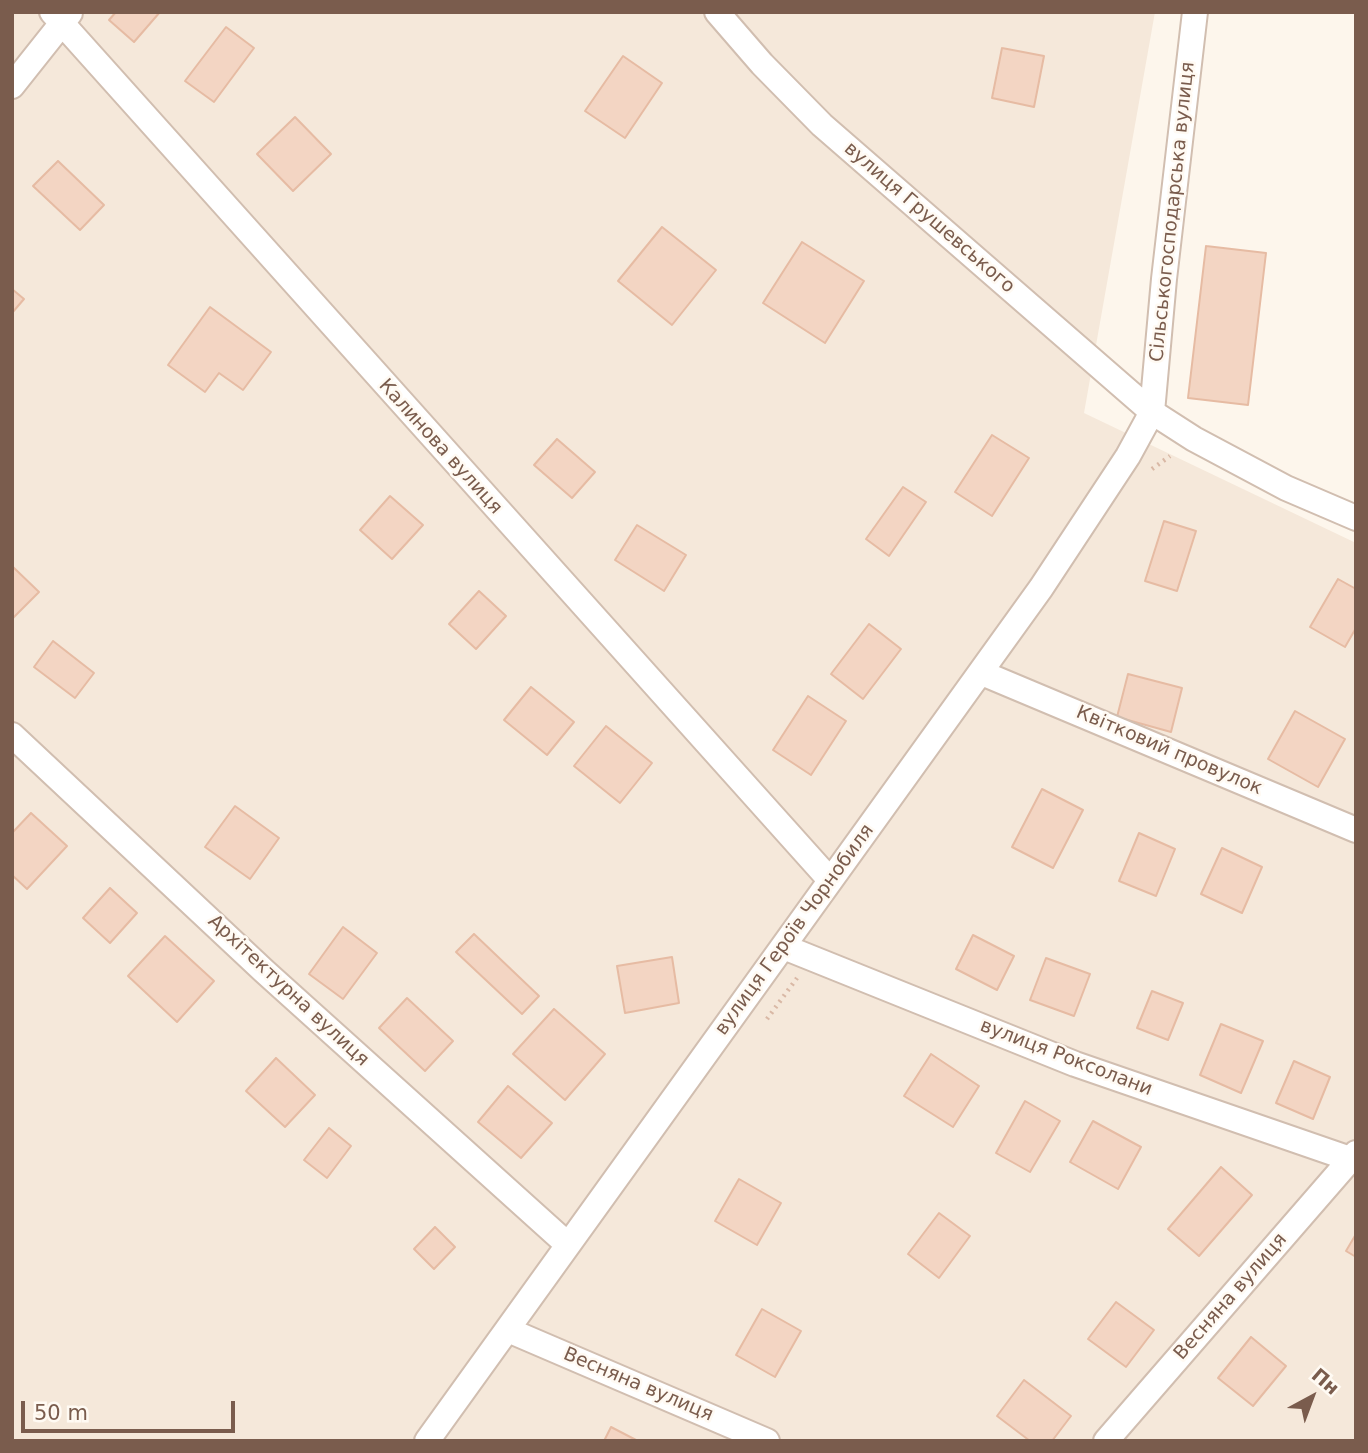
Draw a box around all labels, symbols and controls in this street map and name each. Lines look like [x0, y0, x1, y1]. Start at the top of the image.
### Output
street label: Сільськогосподарська вулиця [1146, 61, 1200, 363]
street label: вулиця Грушевського [839, 138, 1019, 298]
street label: Калинова вулиця [373, 375, 507, 519]
street label: Квітковий провулок [1073, 701, 1265, 801]
street label: вулиця Героїв Чорнобиля [711, 820, 879, 1040]
street label: Архітектурна вулиця [203, 911, 373, 1071]
street label: вулиця Роксолани [977, 1015, 1155, 1101]
street label: Весняна вулиця [1170, 1229, 1292, 1365]
street label: Весняна вулиця [560, 1343, 716, 1427]
north arrow [1277, 1362, 1347, 1432]
text: Пн [1308, 1363, 1344, 1399]
scale bar [24, 1386, 238, 1430]
text: 50 m [34, 1401, 88, 1425]

